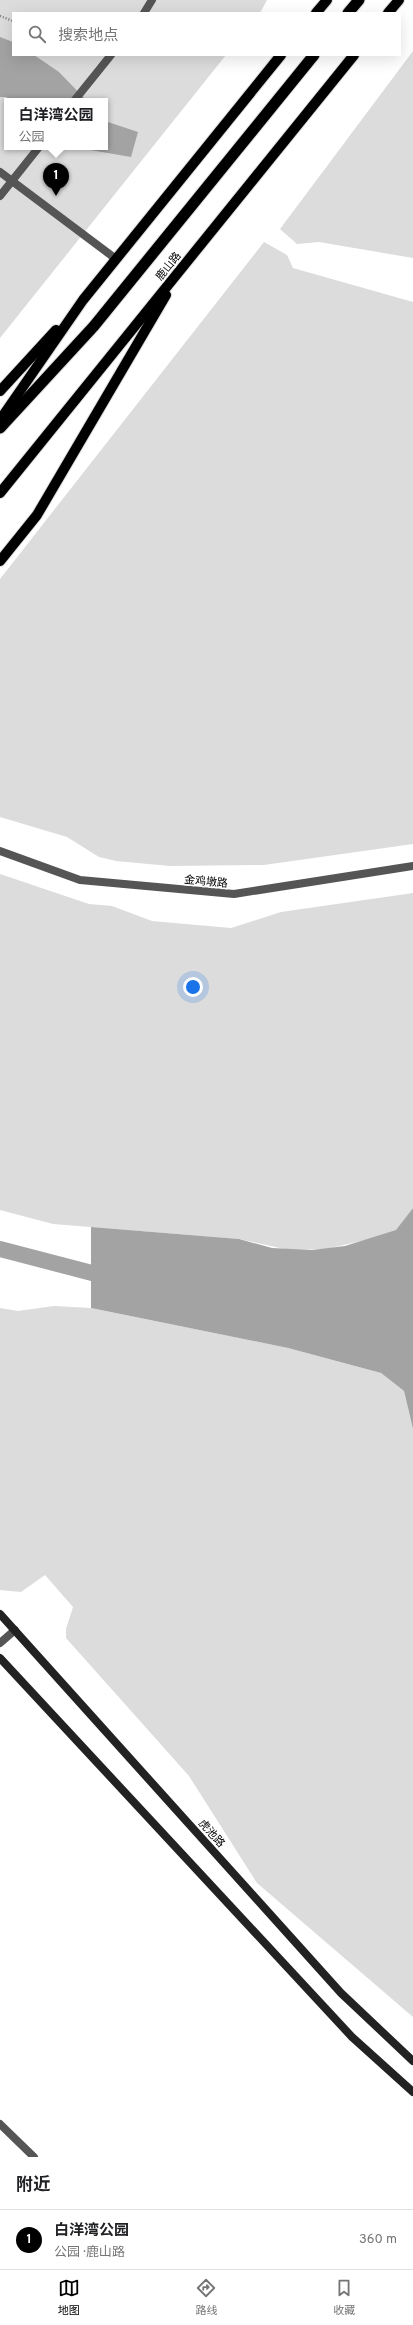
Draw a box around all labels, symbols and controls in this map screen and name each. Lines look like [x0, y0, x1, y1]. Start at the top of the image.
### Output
search box [12, 12, 401, 56]
icon: search [26, 23, 48, 45]
text: 搜索地点 [58, 27, 118, 46]
popup [4, 98, 108, 150]
text: 白洋湾公园 [18, 107, 94, 126]
text: 公园 [18, 130, 45, 146]
pin: 1 [43, 163, 69, 196]
street label: 鹿山路 [153, 249, 185, 284]
street label: 金鸡墩路 [183, 873, 228, 891]
your location [183, 977, 203, 997]
street label: 虎池路 [195, 1817, 227, 1851]
text: 附近 [16, 2175, 50, 2197]
text: 白洋湾公园 [54, 2222, 129, 2241]
text: 1 [26, 2232, 32, 2248]
text: 360 m [359, 2232, 397, 2248]
text: 公园 · 鹿山路 [54, 2245, 125, 2261]
tab: 地图 [58, 2277, 80, 2318]
tab: 路线 [195, 2277, 217, 2318]
tab: 收藏 [333, 2277, 355, 2318]

